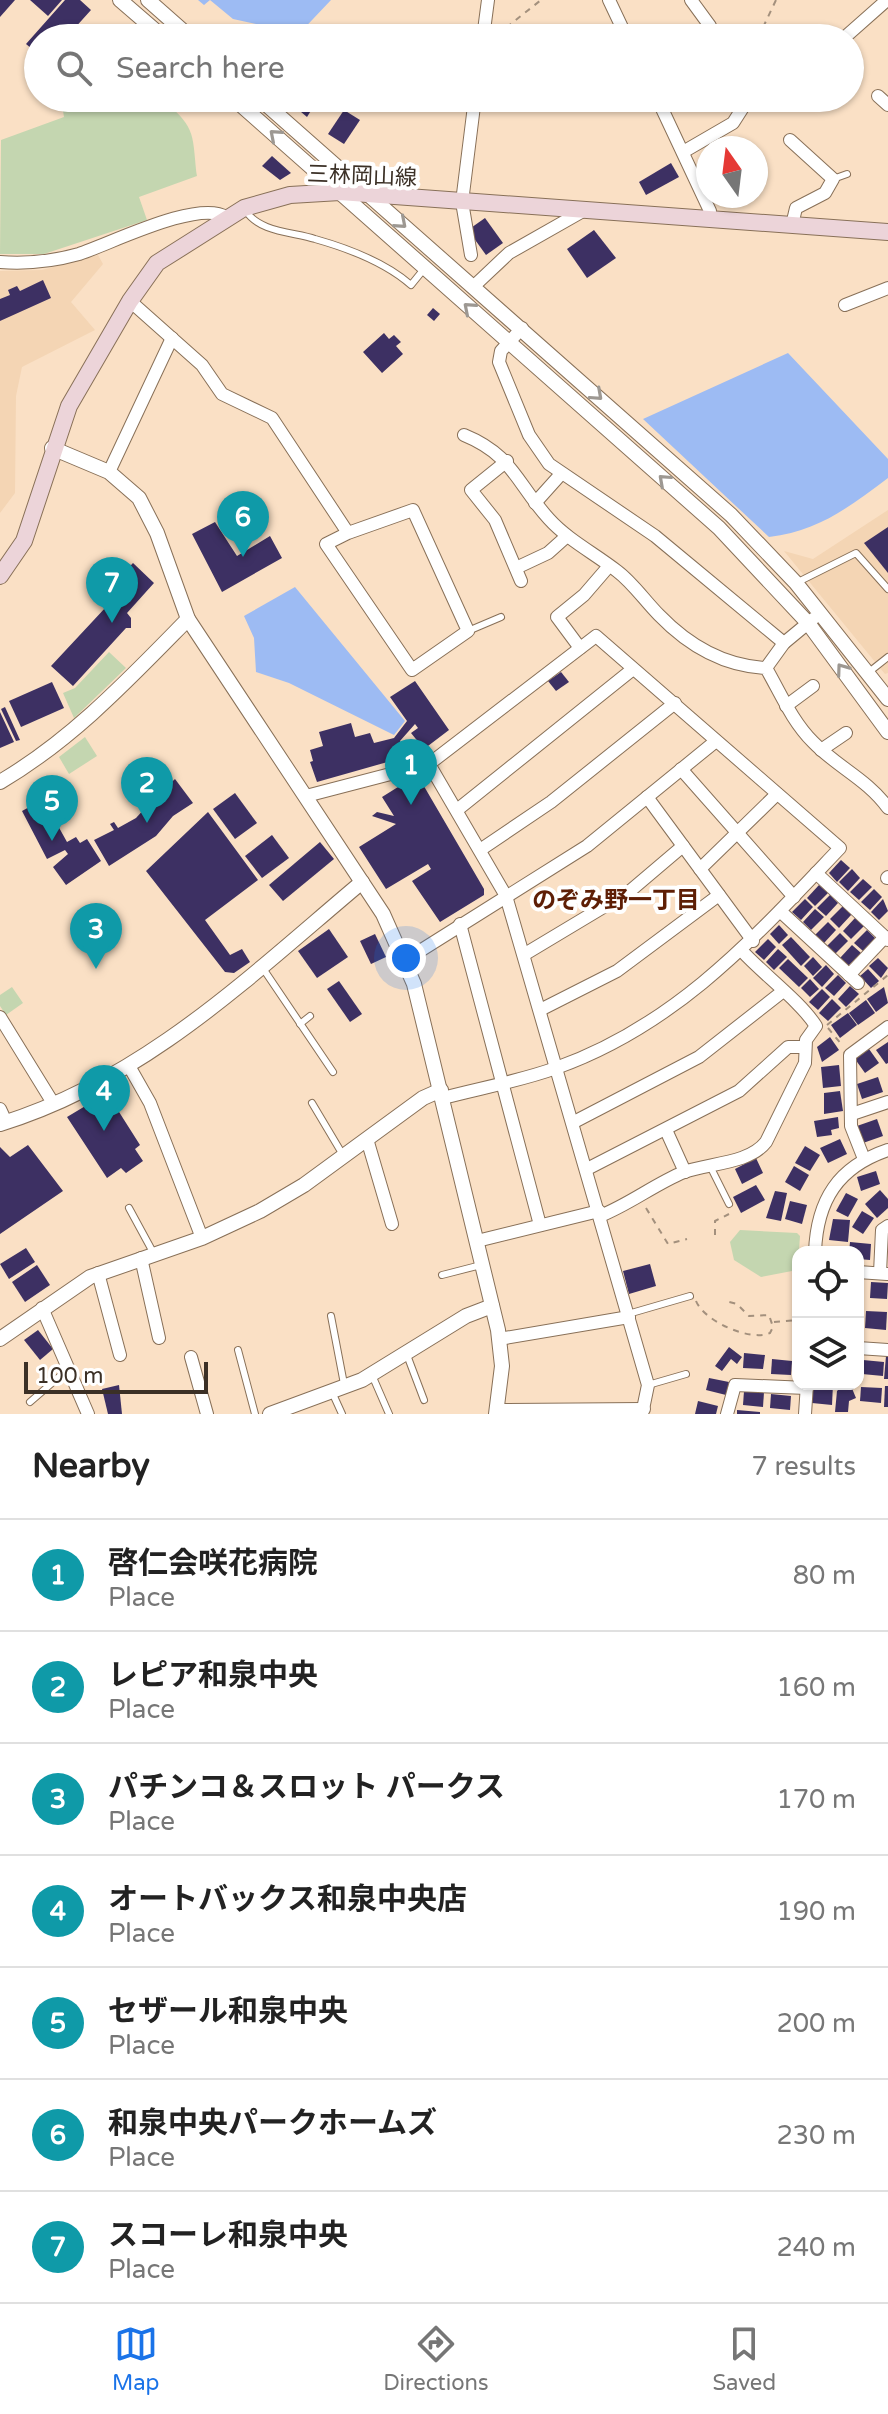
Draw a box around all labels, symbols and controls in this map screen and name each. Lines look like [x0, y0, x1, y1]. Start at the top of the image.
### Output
search box [24, 24, 864, 112]
icon: search [52, 46, 96, 90]
text: Search here [116, 50, 285, 87]
one-way arrow [270, 130, 285, 145]
north arrow [696, 136, 768, 208]
street label: 三林岡山線 [307, 161, 417, 191]
one-way arrow [392, 214, 407, 228]
one-way arrow [464, 303, 479, 318]
one-way arrow [587, 385, 602, 400]
one-way arrow [659, 475, 674, 490]
pin: 6 [217, 491, 269, 557]
pin: 7 [86, 557, 138, 623]
one-way arrow [837, 663, 852, 677]
pin: 1 [385, 739, 437, 805]
pin: 2 [121, 757, 173, 823]
pin: 5 [26, 775, 78, 841]
district label: のぞみ野一丁目 [532, 886, 700, 915]
pin: 3 [70, 903, 122, 969]
your location [386, 938, 426, 978]
pin: 4 [78, 1065, 130, 1131]
map controls [792, 1246, 864, 1390]
button: locate [792, 1246, 864, 1318]
button: layers [792, 1318, 864, 1390]
scale bar [24, 1358, 208, 1394]
text: 100 m [36, 1363, 103, 1389]
text: Nearby [32, 1446, 150, 1487]
text: 7 results [751, 1451, 856, 1482]
text: 啓仁会咲花病院 [108, 1545, 318, 1582]
text: 1 [50, 1560, 66, 1591]
text: 80 m [793, 1560, 856, 1591]
text: Place [108, 1582, 175, 1613]
text: レピア和泉中央 [108, 1657, 318, 1694]
text: 2 [50, 1672, 66, 1703]
text: 160 m [776, 1672, 856, 1703]
text: Place [108, 1694, 175, 1725]
text: パチンコ＆スロット パークス [108, 1769, 505, 1806]
text: 3 [50, 1784, 66, 1815]
text: 170 m [776, 1784, 856, 1815]
text: Place [108, 1806, 175, 1837]
text: オートバックス和泉中央店 [108, 1881, 467, 1918]
text: 4 [50, 1896, 66, 1927]
text: 190 m [776, 1896, 856, 1927]
text: Place [108, 1918, 175, 1949]
text: セザール和泉中央 [108, 1993, 348, 2030]
text: 5 [50, 2008, 66, 2039]
text: 200 m [776, 2008, 856, 2039]
text: Place [108, 2030, 175, 2061]
text: 和泉中央パークホームズ [108, 2105, 437, 2142]
text: 6 [50, 2120, 66, 2151]
text: 230 m [776, 2120, 856, 2151]
text: Place [108, 2142, 175, 2173]
text: スコーレ和泉中央 [108, 2217, 348, 2254]
text: 7 [50, 2232, 66, 2263]
text: 240 m [776, 2232, 856, 2263]
text: Place [108, 2254, 175, 2285]
tab: Map [112, 2322, 159, 2396]
tab: Directions [383, 2322, 489, 2396]
tab: Saved [712, 2322, 776, 2396]

